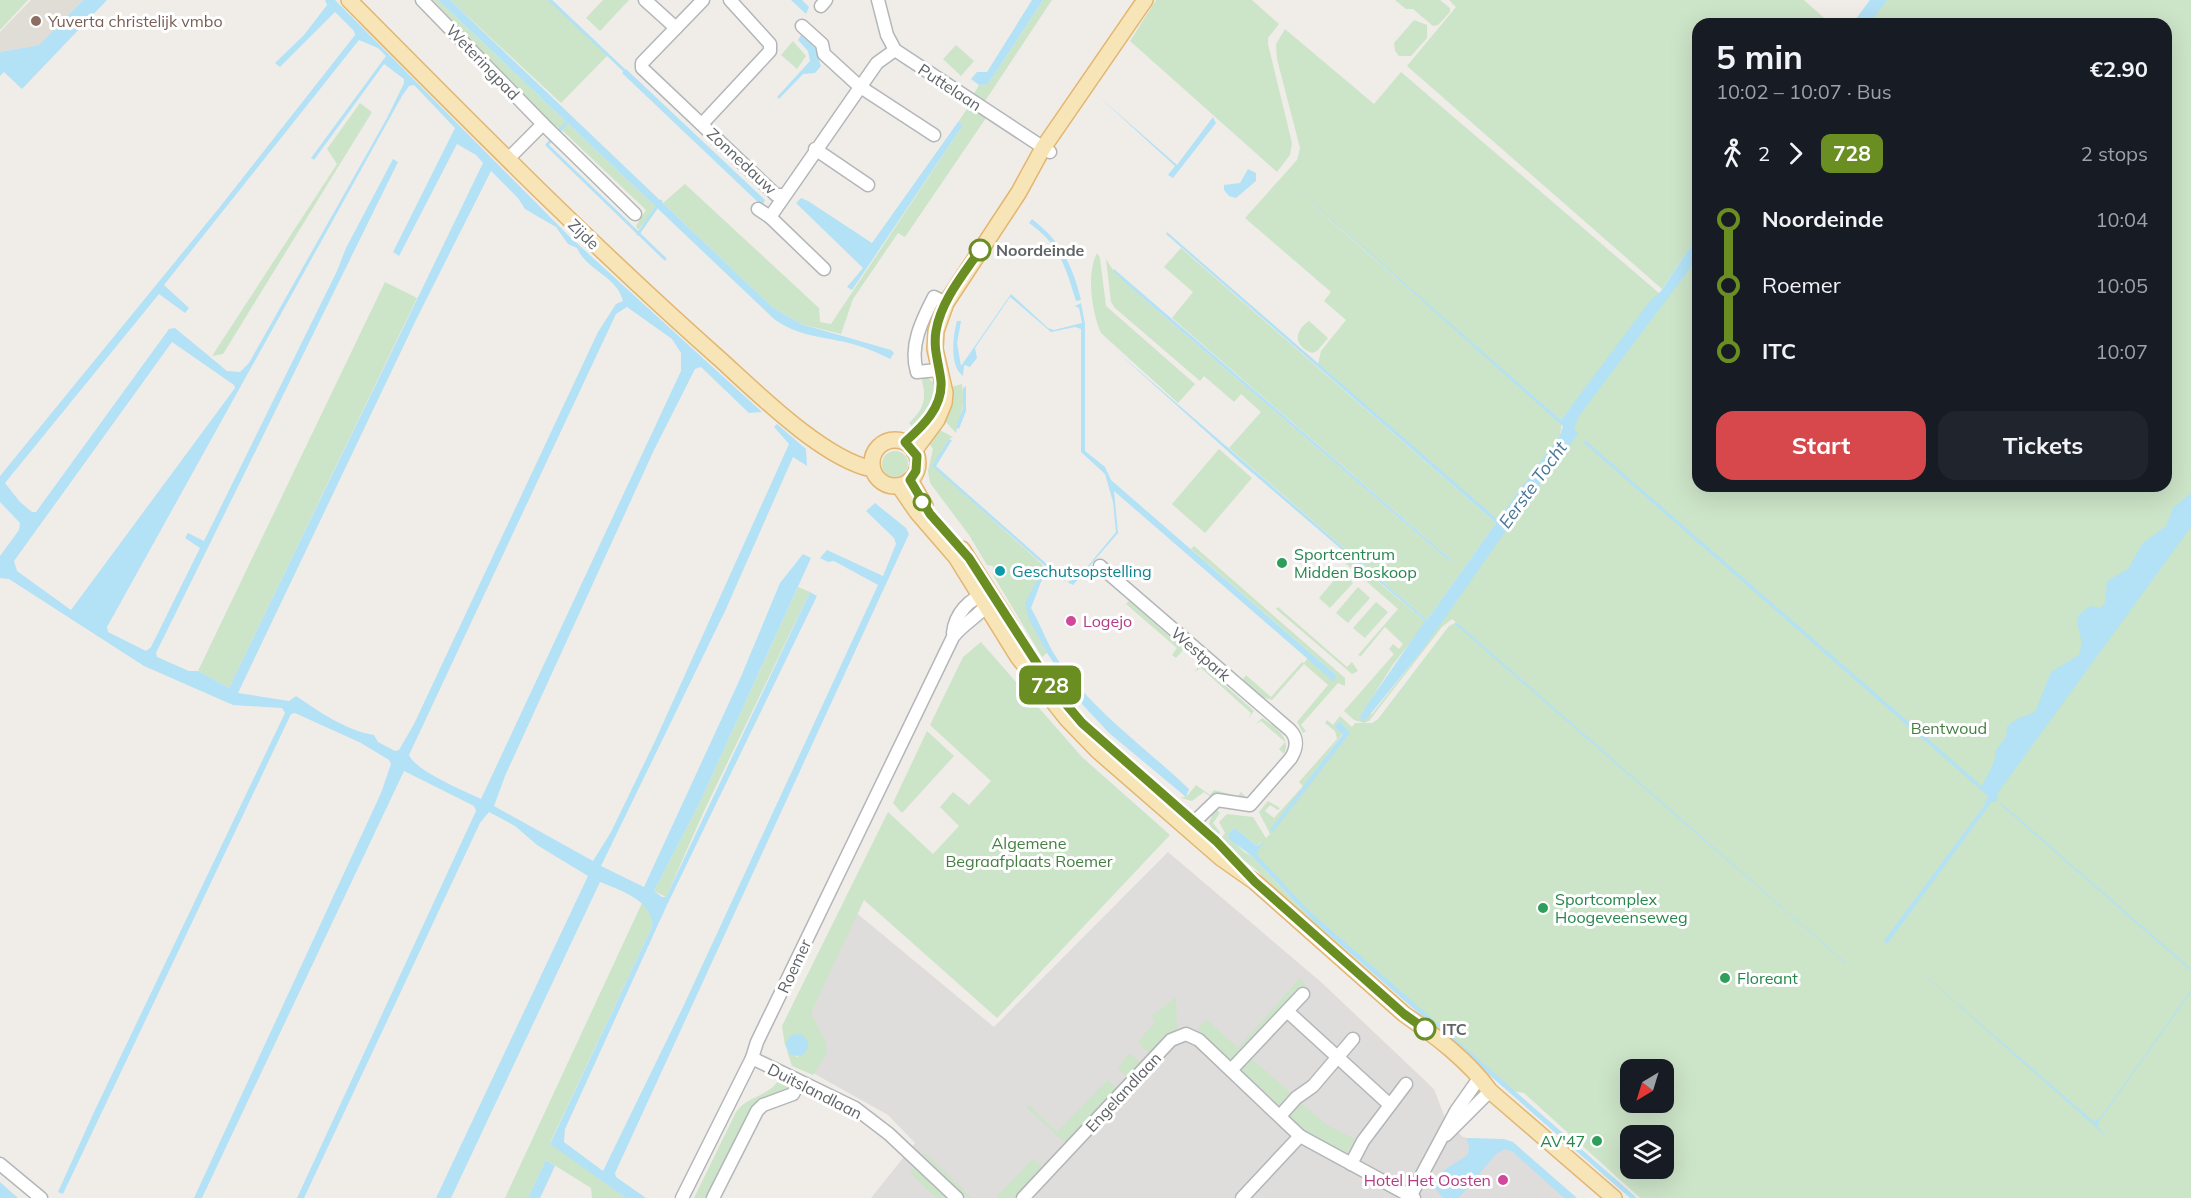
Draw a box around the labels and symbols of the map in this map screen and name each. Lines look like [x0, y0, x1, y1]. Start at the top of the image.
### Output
place label: Yuverta christelijk vmbo [47, 11, 223, 31]
marker: Yuverta christelijk vmbo [29, 14, 43, 28]
street label: Weteringpad [442, 20, 524, 104]
street label: Puttelaan [915, 59, 985, 115]
street label: Zonnedauw [703, 124, 781, 198]
street label: Zijde [564, 214, 604, 254]
marker: Noordeinde [969, 239, 991, 261]
place label: Noordeinde [996, 240, 1085, 260]
water label: Eerste Tocht [1493, 436, 1572, 533]
unlabelled marker [913, 493, 931, 511]
place label: Sportcentrum Midden Boskoop [1294, 544, 1417, 582]
marker: Sportcentrum Midden Boskoop [1275, 556, 1289, 570]
place label: Geschutsopstelling [1012, 561, 1152, 581]
marker: Geschutsopstelling [993, 564, 1007, 578]
place label: Logejo [1083, 611, 1132, 631]
marker: Logejo [1064, 614, 1078, 628]
street label: Westpark [1167, 623, 1235, 686]
line badge: 728 [1016, 666, 1084, 704]
park label: Bentwoud [1911, 718, 1987, 738]
park label: Algemene Begraafplaats Roemer [945, 833, 1113, 871]
place label: Sportcomplex Hoogeveenseweg [1555, 889, 1688, 927]
marker: Sportcomplex Hoogeveenseweg [1536, 901, 1550, 915]
street label: Roemer [773, 936, 815, 996]
place label: Floreant [1737, 968, 1798, 988]
marker: Floreant [1718, 971, 1732, 985]
marker: ITC [1414, 1018, 1436, 1040]
place label: ITC [1442, 1019, 1467, 1039]
street label: Engelandlaan [1081, 1048, 1165, 1136]
street label: Duitslandlaan [764, 1059, 866, 1123]
north arrow [1620, 1059, 1674, 1113]
place label: AV'47 [1540, 1131, 1585, 1151]
marker: AV'47 [1590, 1134, 1604, 1148]
place label: Hotel Het Oosten [1364, 1170, 1491, 1190]
marker: Hotel Het Oosten [1496, 1173, 1510, 1187]

